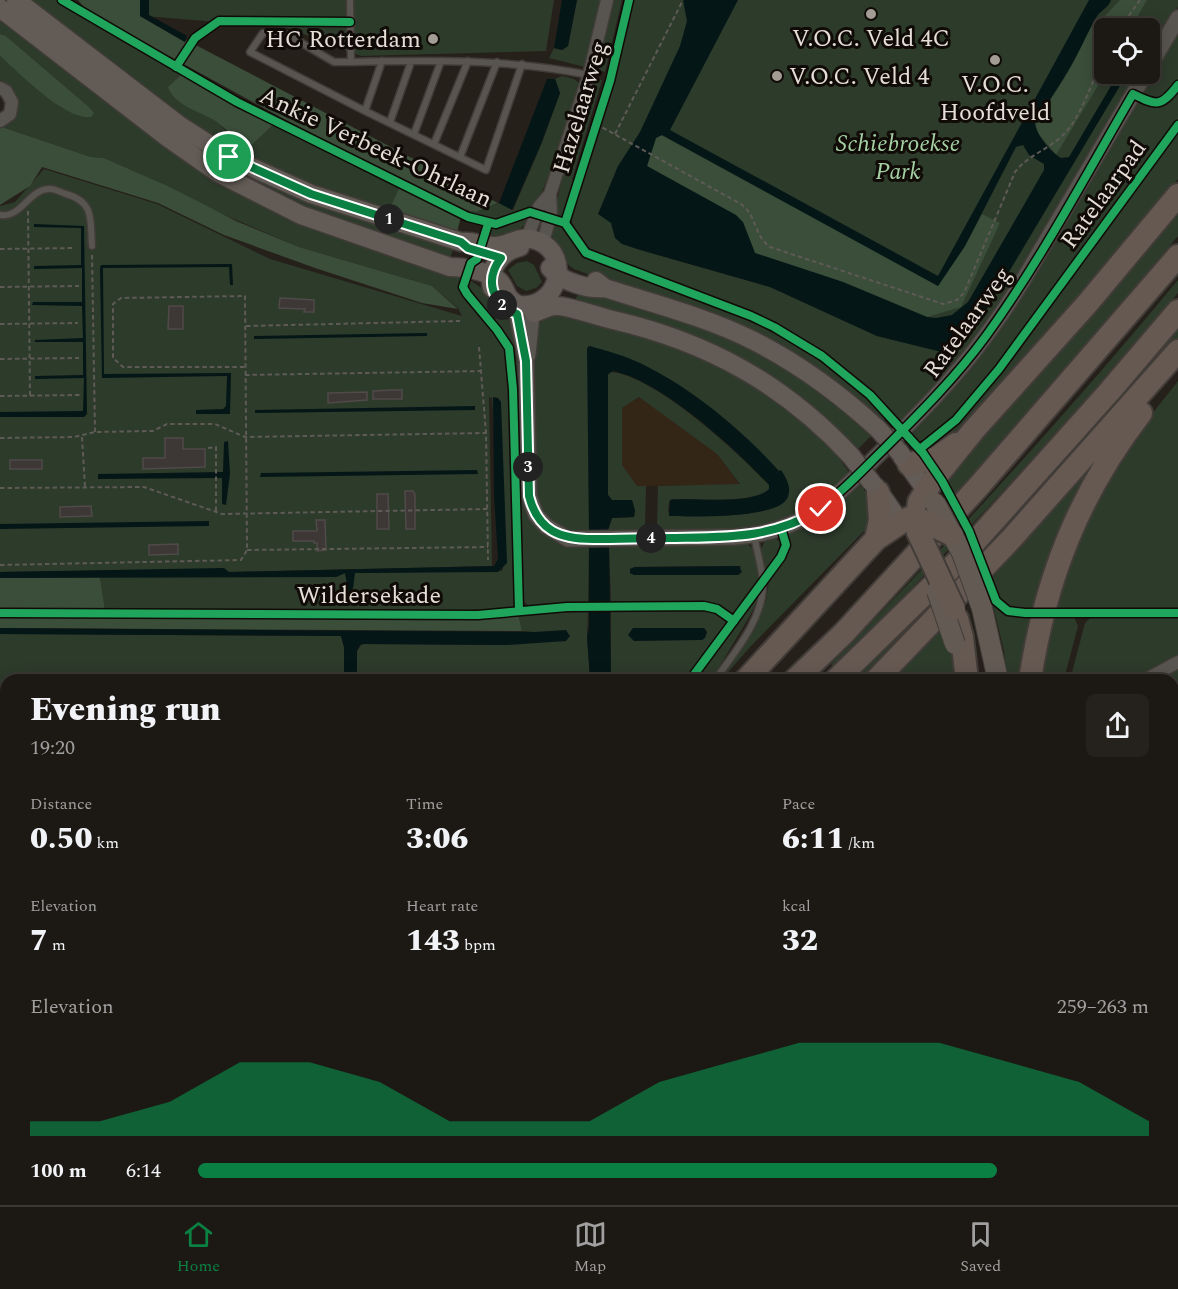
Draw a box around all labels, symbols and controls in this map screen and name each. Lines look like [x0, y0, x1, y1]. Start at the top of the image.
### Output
marker: V.O.C. Veld 4C [864, 7, 878, 21]
map controls [1094, 18, 1160, 84]
button: locate [1094, 18, 1160, 84]
place label: V.O.C. Veld 4C [792, 21, 950, 57]
place label: HC Rotterdam [265, 22, 421, 58]
marker: HC Rotterdam [426, 32, 440, 46]
street label: Hazelaarweg [544, 37, 618, 178]
marker: V.O.C. Hoofdveld [988, 53, 1002, 67]
place label: V.O.C. Veld 4 [789, 59, 929, 95]
place label: V.O.C. Hoofdveld [940, 67, 1050, 131]
marker: V.O.C. Veld 4 [770, 69, 784, 83]
street label: Ankie Verbeek-Ohrlaan [253, 78, 498, 218]
park label: Schiebroekse Park [836, 126, 960, 190]
pin [203, 131, 254, 182]
street label: Ratelaarpad [1052, 133, 1156, 256]
icon: arrive [212, 140, 245, 173]
pin: 1 [374, 204, 404, 234]
text: 1 [385, 207, 393, 231]
street label: Ratelaarweg [915, 259, 1021, 386]
pin: 2 [487, 290, 517, 320]
text: 2 [498, 293, 506, 317]
pin: 3 [513, 452, 543, 482]
text: 3 [524, 455, 532, 479]
pin [795, 483, 846, 534]
icon: check [804, 492, 837, 525]
pin: 4 [636, 523, 666, 553]
text: 4 [647, 526, 655, 550]
street label: Wildersekade [297, 578, 441, 614]
text: Evening run [30, 685, 221, 735]
button: share [1086, 694, 1149, 757]
text: 19:20 [30, 733, 75, 763]
text: Distance [30, 792, 92, 816]
text: Time [406, 792, 443, 816]
text: Pace [782, 792, 815, 816]
text: 0.50 [30, 816, 92, 862]
text: 3:06 [406, 816, 468, 862]
text: 6:11 [782, 816, 844, 862]
text: km [92, 831, 119, 855]
text: /km [844, 831, 875, 855]
text: Elevation [30, 894, 97, 918]
text: Heart rate [406, 894, 478, 918]
text: kcal [782, 894, 811, 918]
text: 7 [30, 918, 48, 964]
text: 143 [406, 918, 460, 964]
text: 32 [782, 918, 818, 964]
text: m [48, 933, 66, 957]
text: bpm [460, 933, 496, 957]
text: Elevation [30, 992, 114, 1022]
text: 259–263 m [1057, 992, 1149, 1022]
text: 100 m [30, 1156, 87, 1186]
text: 6:14 [126, 1156, 161, 1186]
tab: Home [177, 1218, 220, 1278]
tab: Map [574, 1218, 607, 1278]
tab: Saved [960, 1218, 1001, 1278]

